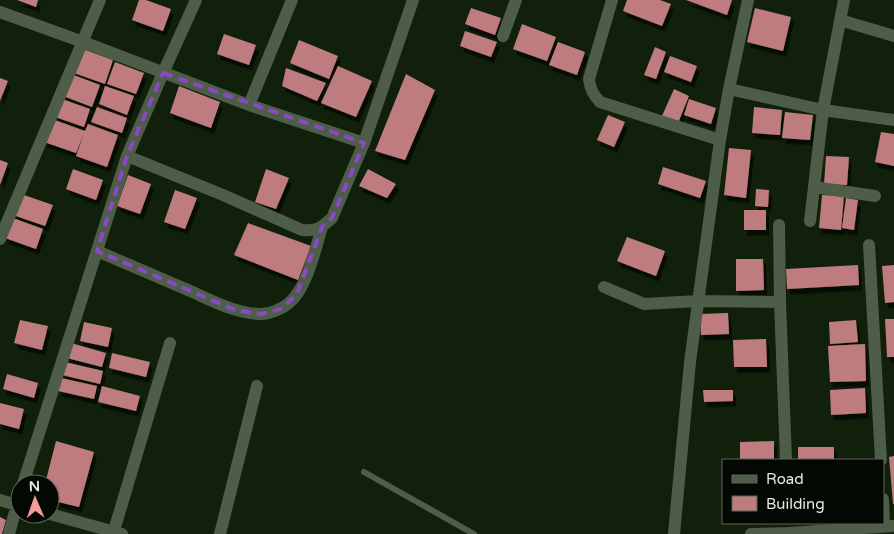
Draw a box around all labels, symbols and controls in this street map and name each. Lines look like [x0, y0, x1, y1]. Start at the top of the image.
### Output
legend [722, 459, 884, 524]
text: Road [766, 470, 804, 488]
north arrow [10, 474, 60, 524]
text: N [29, 478, 40, 495]
text: Building [766, 495, 825, 513]

